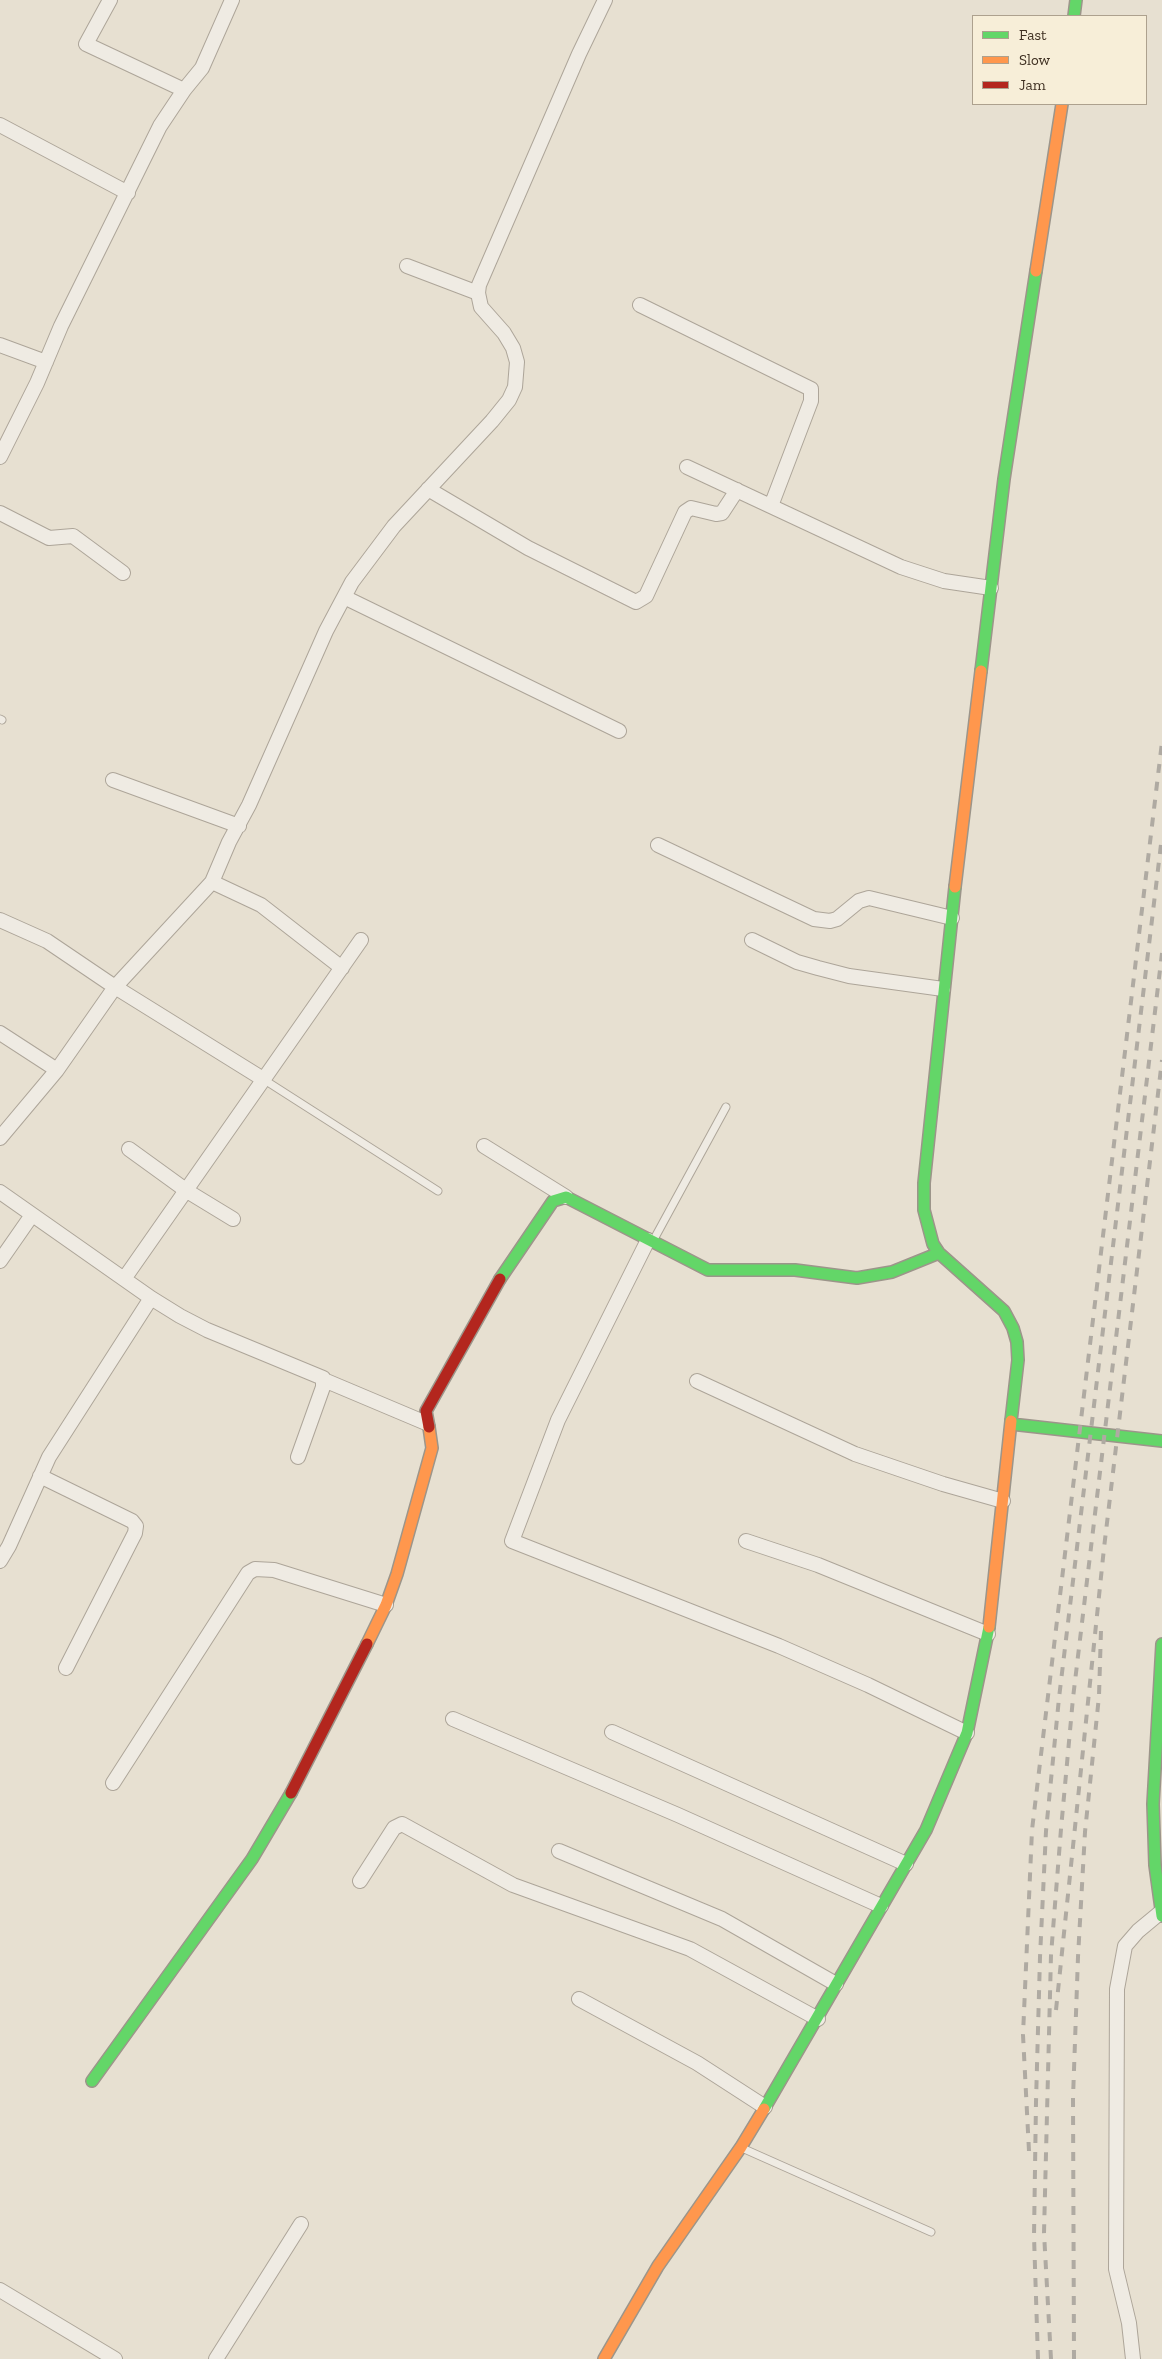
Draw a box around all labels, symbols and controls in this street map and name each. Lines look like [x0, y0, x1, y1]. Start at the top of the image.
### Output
legend [972, 15, 1147, 105]
text: Fast [1019, 26, 1047, 44]
text: Slow [1019, 51, 1050, 69]
text: Jam [1019, 76, 1046, 94]

